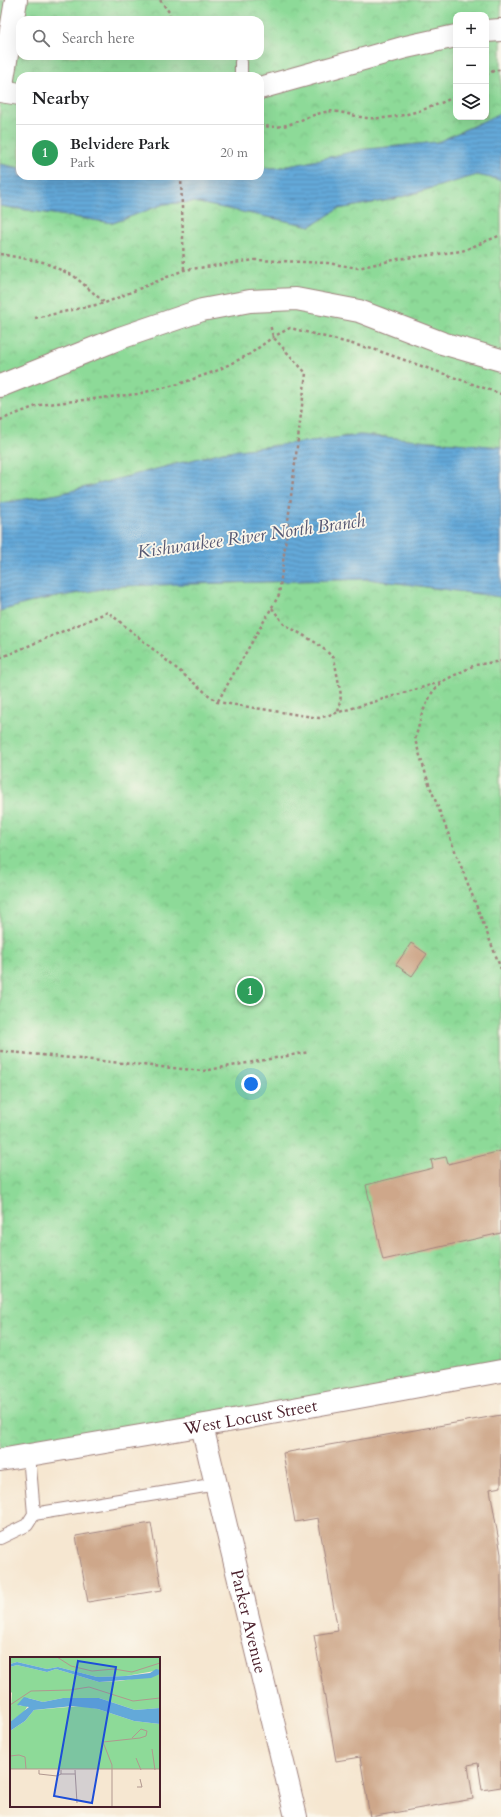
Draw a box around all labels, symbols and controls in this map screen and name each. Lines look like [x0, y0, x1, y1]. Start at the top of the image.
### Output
map controls [453, 12, 489, 120]
button: + [453, 12, 489, 48]
search box [16, 16, 264, 60]
icon: search [30, 27, 52, 49]
text: Search here [62, 28, 135, 48]
button: − [453, 48, 489, 84]
button: layers [453, 84, 489, 120]
text: Nearby [32, 87, 89, 110]
text: Belvidere Park [70, 134, 170, 154]
text: 1 [42, 144, 48, 162]
text: 20 m [220, 144, 248, 162]
text: Park [70, 154, 95, 172]
water label: Kishwaukee River North Branch [136, 508, 367, 565]
pin: 1 [237, 976, 263, 1006]
your location [241, 1074, 261, 1094]
street label: West Locust Street [181, 1394, 320, 1441]
street label: Parker Avenue [225, 1567, 272, 1676]
inset map [10, 1657, 160, 1807]

